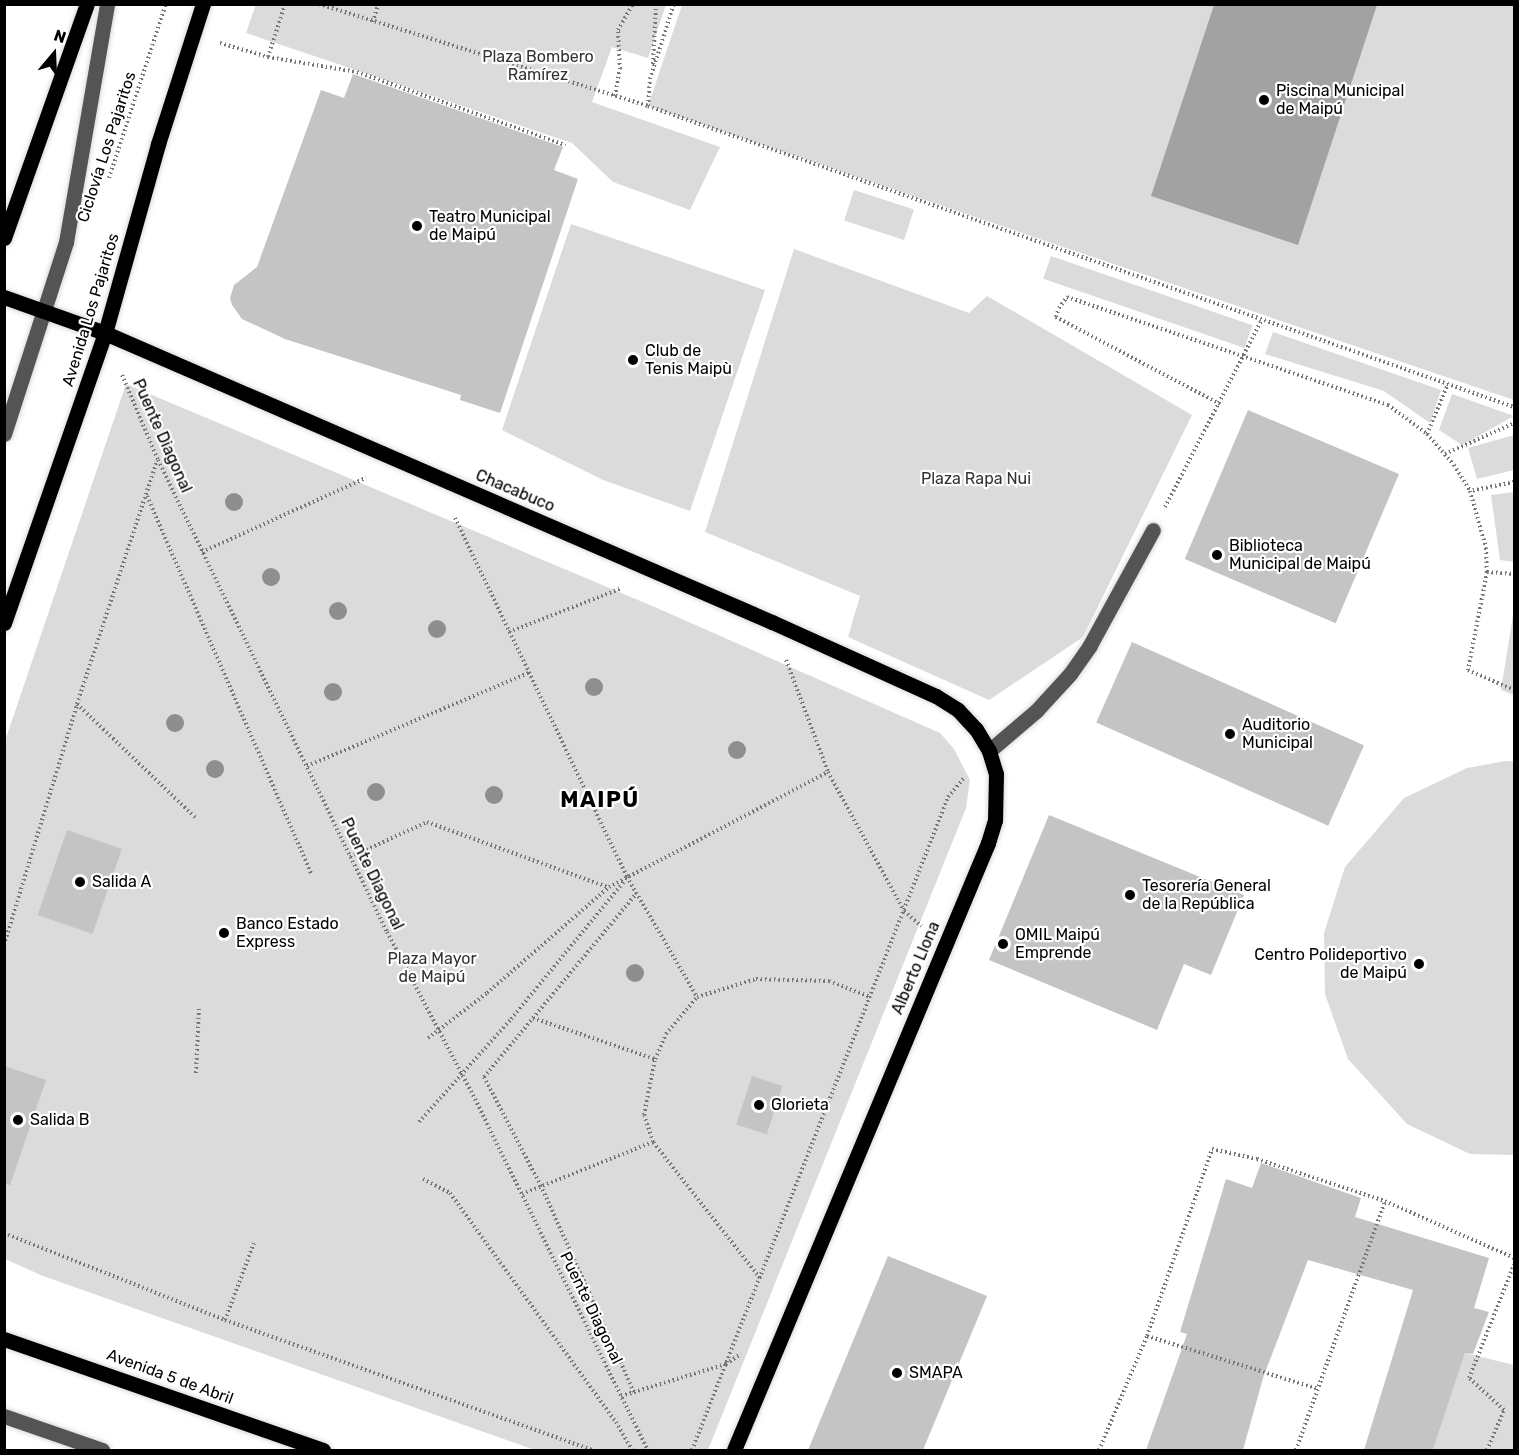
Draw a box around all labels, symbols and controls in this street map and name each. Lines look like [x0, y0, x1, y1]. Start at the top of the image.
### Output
north arrow [24, 24, 84, 84]
text: N [51, 26, 69, 47]
park label: Plaza Bombero Ramírez [482, 47, 594, 85]
street label: Ciclovía Los Pajaritos [74, 69, 140, 225]
place label: Piscina Municipal de Maipú [1276, 81, 1404, 119]
marker: Piscina Municipal de Maipú [1257, 93, 1271, 107]
place label: Teatro Municipal de Maipú [429, 207, 551, 245]
marker: Teatro Municipal de Maipú [410, 219, 424, 233]
street label: Avenida Los Pajaritos [59, 231, 123, 389]
place label: Club de Tenis Maipù [645, 341, 732, 379]
marker: Club de Tenis Maipù [626, 353, 640, 367]
street label: Puente Diagonal [128, 376, 196, 496]
street label: Chacabuco [473, 466, 557, 516]
park label: Plaza Rapa Nui [921, 469, 1031, 489]
place label: Biblioteca Municipal de Maipú [1229, 536, 1371, 574]
marker: Biblioteca Municipal de Maipú [1210, 548, 1224, 562]
place label: Auditorio Municipal [1242, 715, 1313, 753]
marker: Auditorio Municipal [1223, 727, 1237, 741]
district label: MAIPÚ [560, 787, 640, 813]
street label: Puente Diagonal [337, 815, 407, 933]
place label: Salida A [92, 872, 152, 892]
marker: Salida A [73, 875, 87, 889]
place label: Tesorería General de la República [1142, 876, 1271, 914]
marker: Tesorería General de la República [1123, 888, 1137, 902]
place label: Banco Estado Express [236, 914, 339, 952]
street label: Alberto Llona [888, 919, 944, 1017]
place label: OMIL Maipú Emprende [1015, 925, 1100, 963]
marker: Banco Estado Express [217, 926, 231, 940]
marker: OMIL Maipú Emprende [996, 937, 1010, 951]
place label: Centro Polideportivo de Maipú [1254, 945, 1407, 983]
park label: Plaza Mayor de Maipú [387, 949, 477, 987]
marker: Centro Polideportivo de Maipú [1412, 957, 1426, 971]
place label: Glorieta [771, 1095, 829, 1115]
marker: Glorieta [752, 1098, 766, 1112]
place label: Salida B [30, 1110, 90, 1130]
marker: Salida B [11, 1113, 25, 1127]
street label: Puente Diagonal [556, 1249, 626, 1367]
street label: Avenida 5 de Abril [104, 1345, 236, 1409]
place label: SMAPA [909, 1363, 963, 1383]
marker: SMAPA [890, 1366, 904, 1380]

